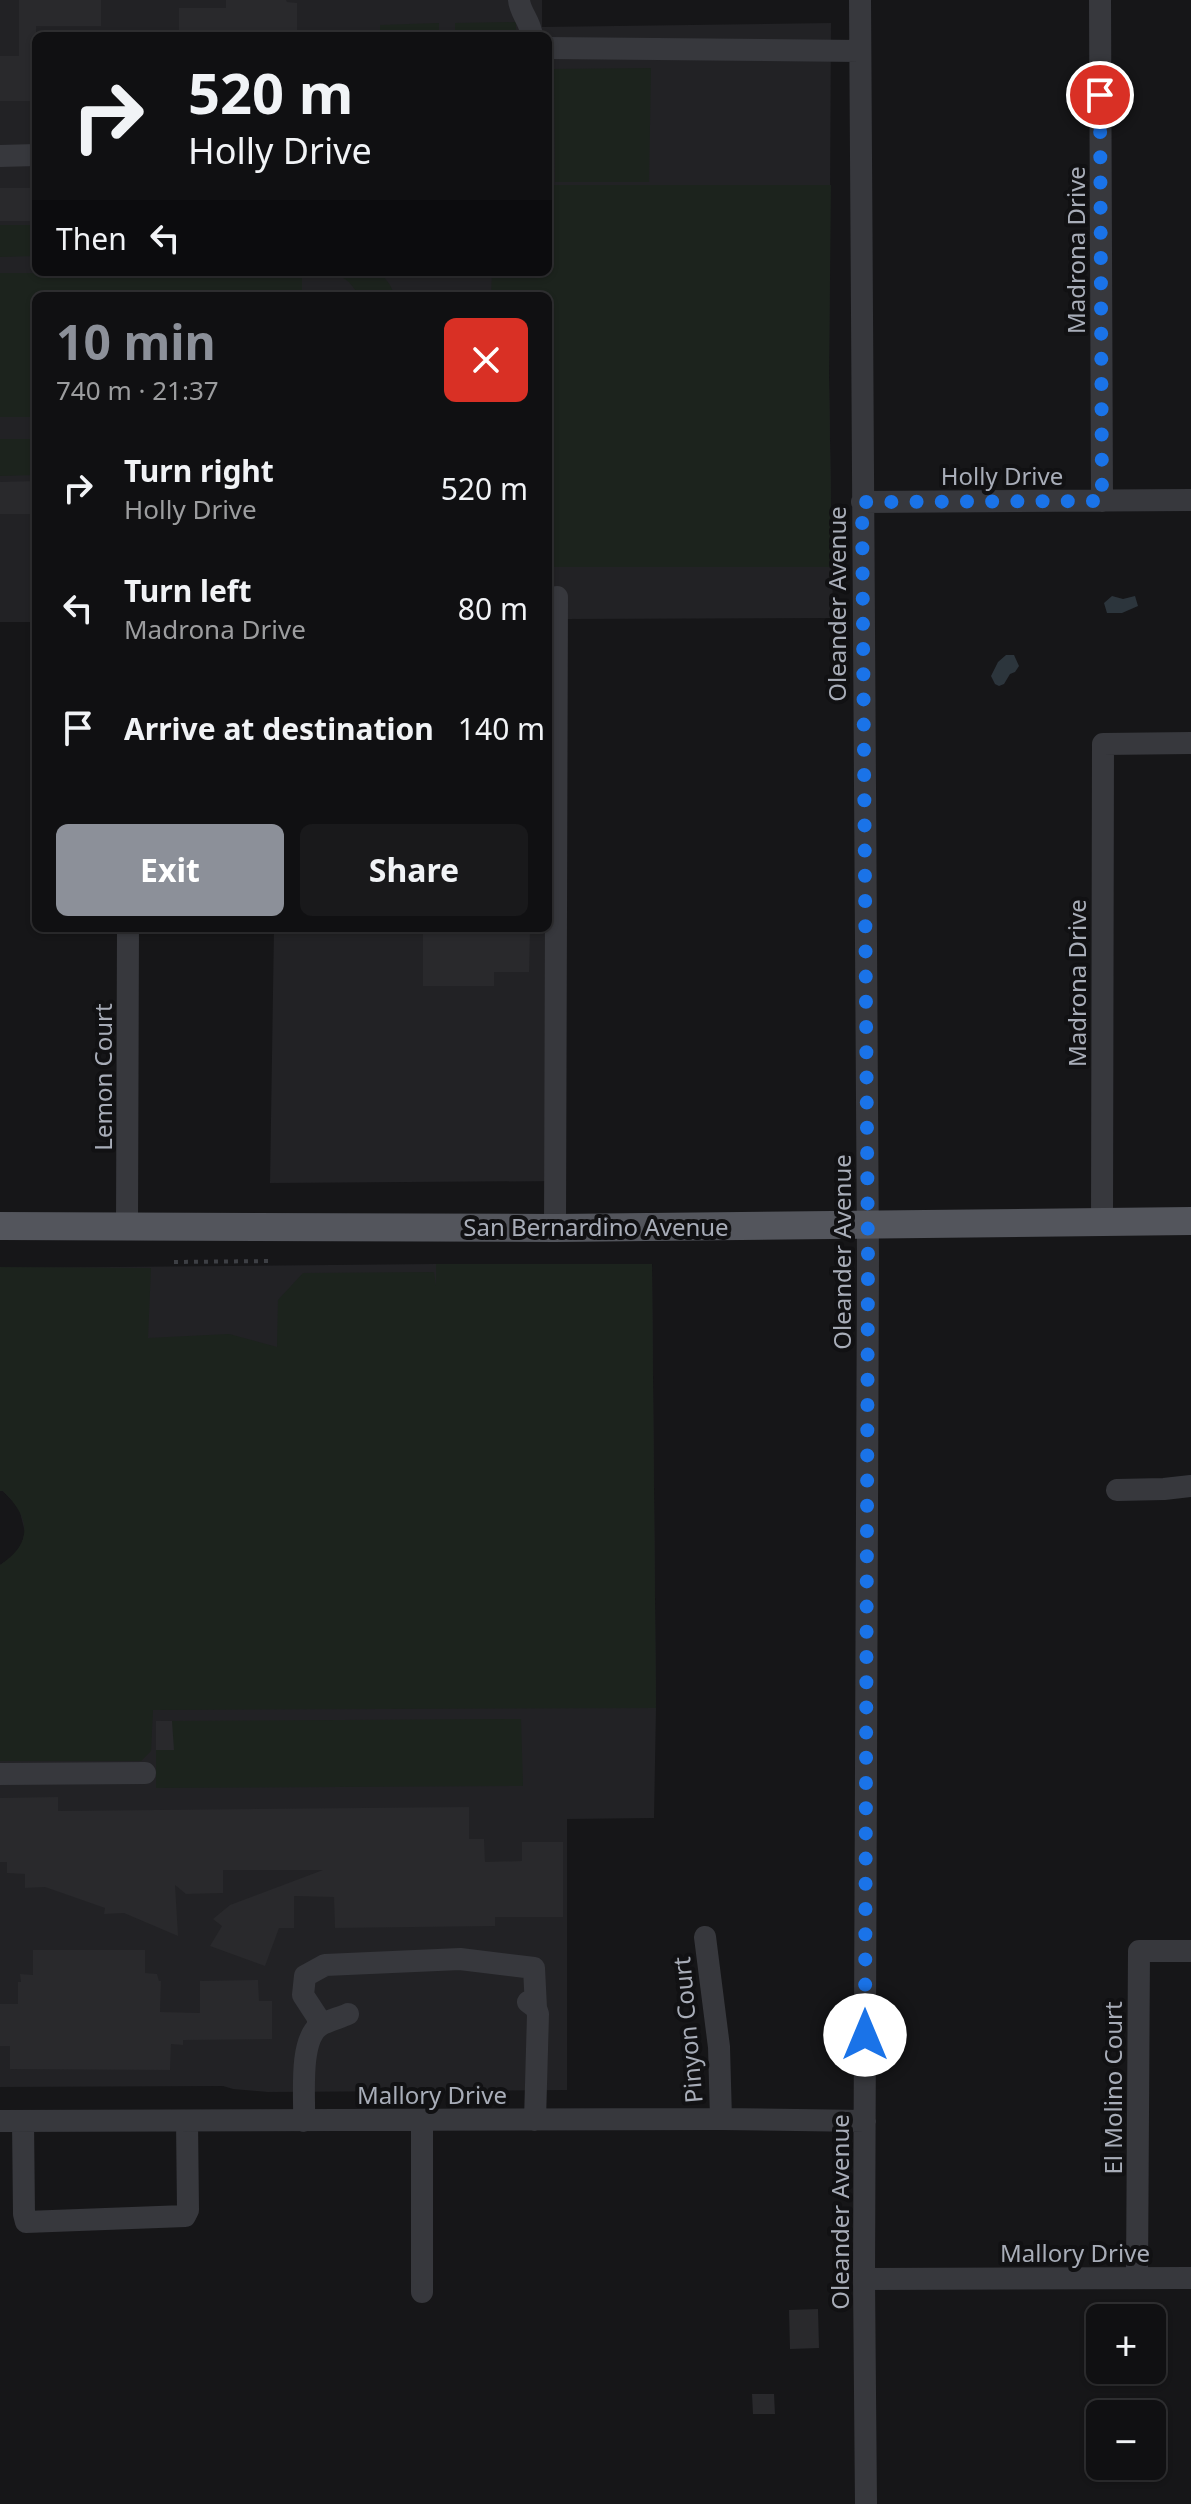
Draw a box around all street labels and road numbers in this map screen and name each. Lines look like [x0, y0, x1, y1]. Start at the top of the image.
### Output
street label: Madrona Drive [1059, 166, 1092, 334]
street label: Holly Drive [941, 459, 1063, 492]
street label: Oleander Avenue [820, 506, 853, 702]
street label: Madrona Drive [1060, 899, 1093, 1067]
street label: Lemon Court [86, 1003, 119, 1151]
street label: Oleander Avenue [825, 1154, 858, 1350]
street label: San Bernardino Avenue [463, 1210, 729, 1243]
street label: Pinyon Court [664, 1955, 710, 2104]
street label: El Molino Court [1096, 2001, 1129, 2175]
street label: Mallory Drive [357, 2078, 507, 2111]
street label: Oleander Avenue [823, 2114, 856, 2310]
street label: Mallory Drive [1000, 2236, 1150, 2269]

